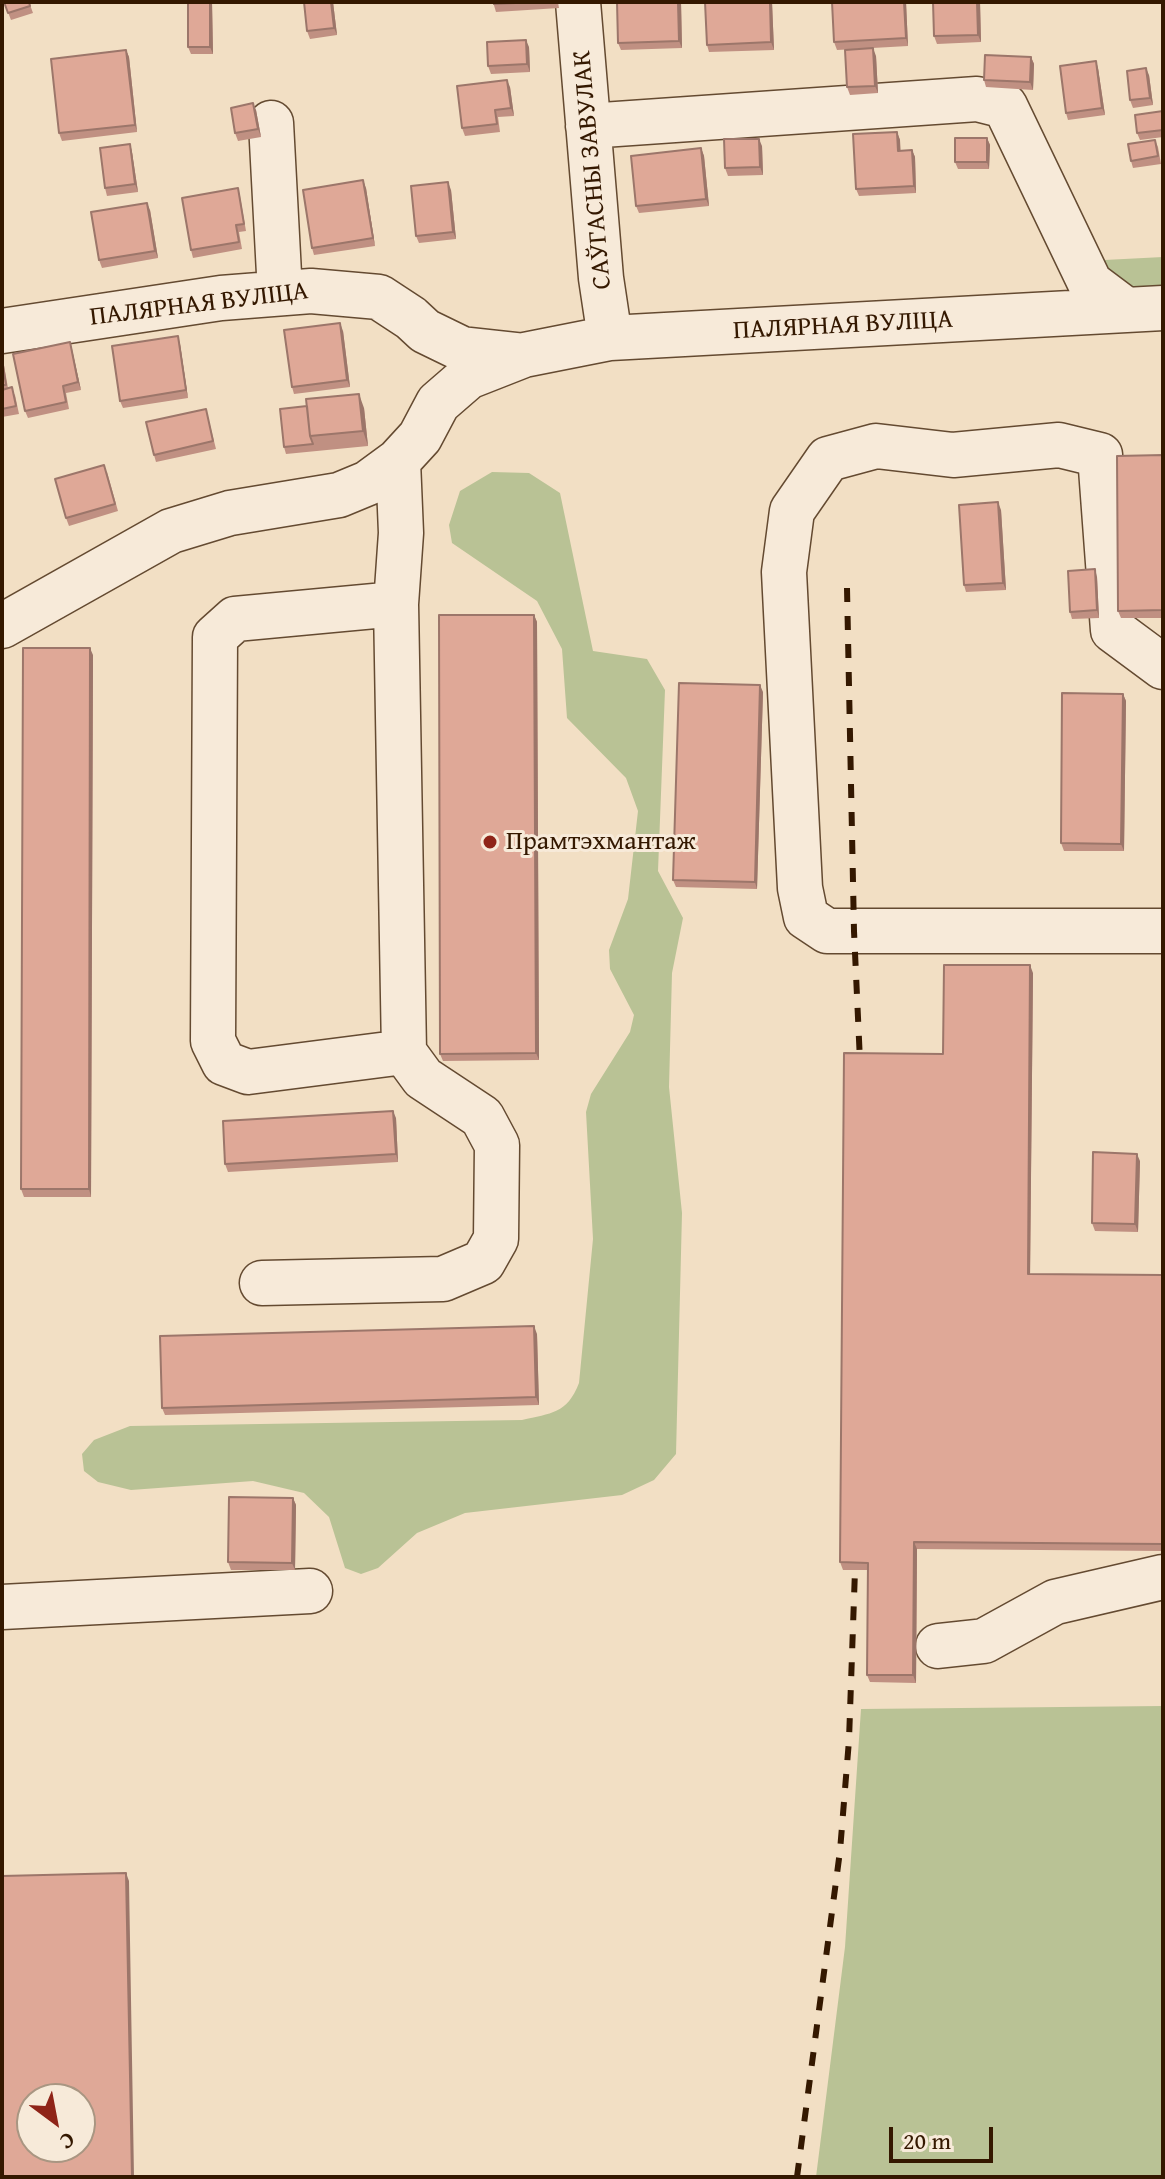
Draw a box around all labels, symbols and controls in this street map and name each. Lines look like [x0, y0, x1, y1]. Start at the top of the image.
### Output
street label: САЎГАСНЫ ЗАВУЛАК [567, 49, 619, 291]
street label: ПАЛЯРНАЯ ВУЛІЦА [88, 276, 310, 334]
street label: ПАЛЯРНАЯ ВУЛІЦА [732, 305, 954, 347]
place label: Прамтэхмантаж [506, 826, 696, 858]
marker: Прамтэхмантаж [481, 833, 499, 851]
north arrow [16, 2083, 96, 2163]
scale bar [893, 2111, 997, 2161]
text: 20 m [903, 2123, 951, 2158]
text: С [54, 2125, 81, 2159]

